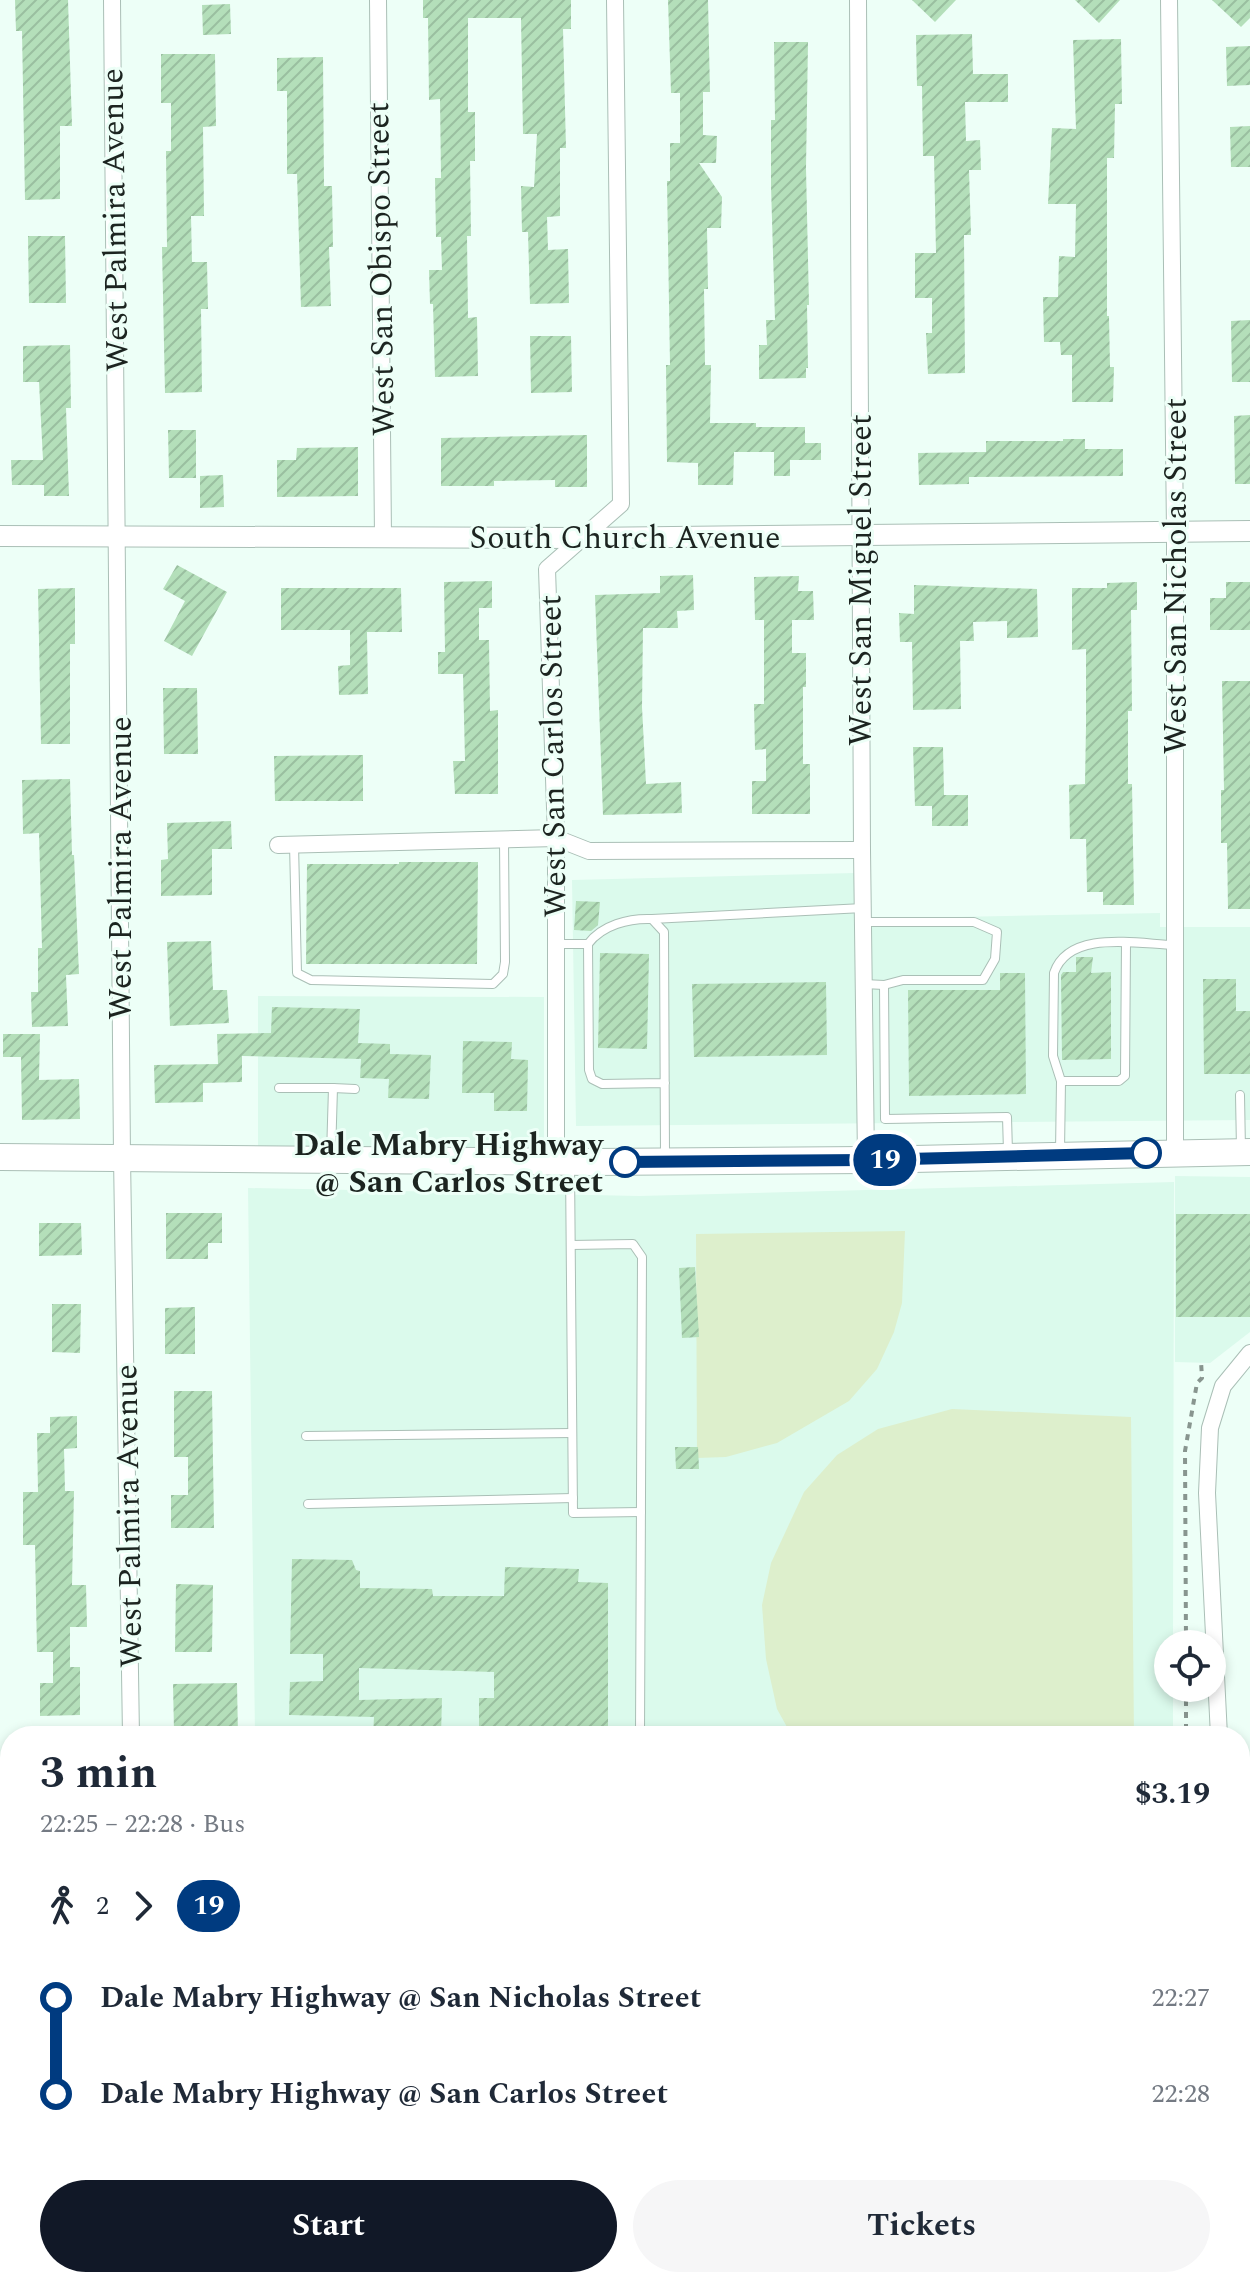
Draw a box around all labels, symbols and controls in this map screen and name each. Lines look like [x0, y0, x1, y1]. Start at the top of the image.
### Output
street label: West Palmira Avenue [88, 68, 143, 372]
street label: West San Obispo Street [354, 102, 409, 436]
street label: West San Nicholas Street [1152, 398, 1201, 754]
street label: West San Miguel Street [837, 414, 886, 746]
street label: South Church Avenue [470, 514, 780, 563]
street label: West San Carlos Street [526, 594, 581, 918]
street label: West Palmira Avenue [97, 716, 146, 1020]
place label: Dale Mabry Highway @ San Carlos Street [294, 1121, 605, 1207]
line badge: 19 [849, 1134, 921, 1186]
text: 19 [869, 1138, 901, 1181]
unlabelled marker [1131, 1138, 1161, 1168]
marker: Dale Mabry Highway @ San Carlos Street [610, 1147, 640, 1177]
street label: West Palmira Avenue [102, 1364, 157, 1668]
map controls [1154, 1630, 1226, 1702]
button: locate [1154, 1630, 1226, 1702]
text: 3 min [40, 1740, 157, 1807]
text: $3.19 [1135, 1771, 1210, 1817]
text: 22:25 – 22:28 · Bus [40, 1804, 245, 1844]
icon: walk [40, 1884, 84, 1928]
icon: forward [121, 1884, 165, 1928]
text: 19 [193, 1884, 224, 1927]
text: 2 [96, 1886, 109, 1926]
text: Dale Mabry Highway @ San Nicholas Street [100, 1975, 701, 2021]
text: 22:27 [1151, 1978, 1210, 2018]
text: Dale Mabry Highway @ San Carlos Street [100, 2071, 668, 2117]
text: 22:28 [1151, 2074, 1210, 2114]
button: Start [40, 2180, 617, 2272]
button: Tickets [633, 2180, 1210, 2272]

